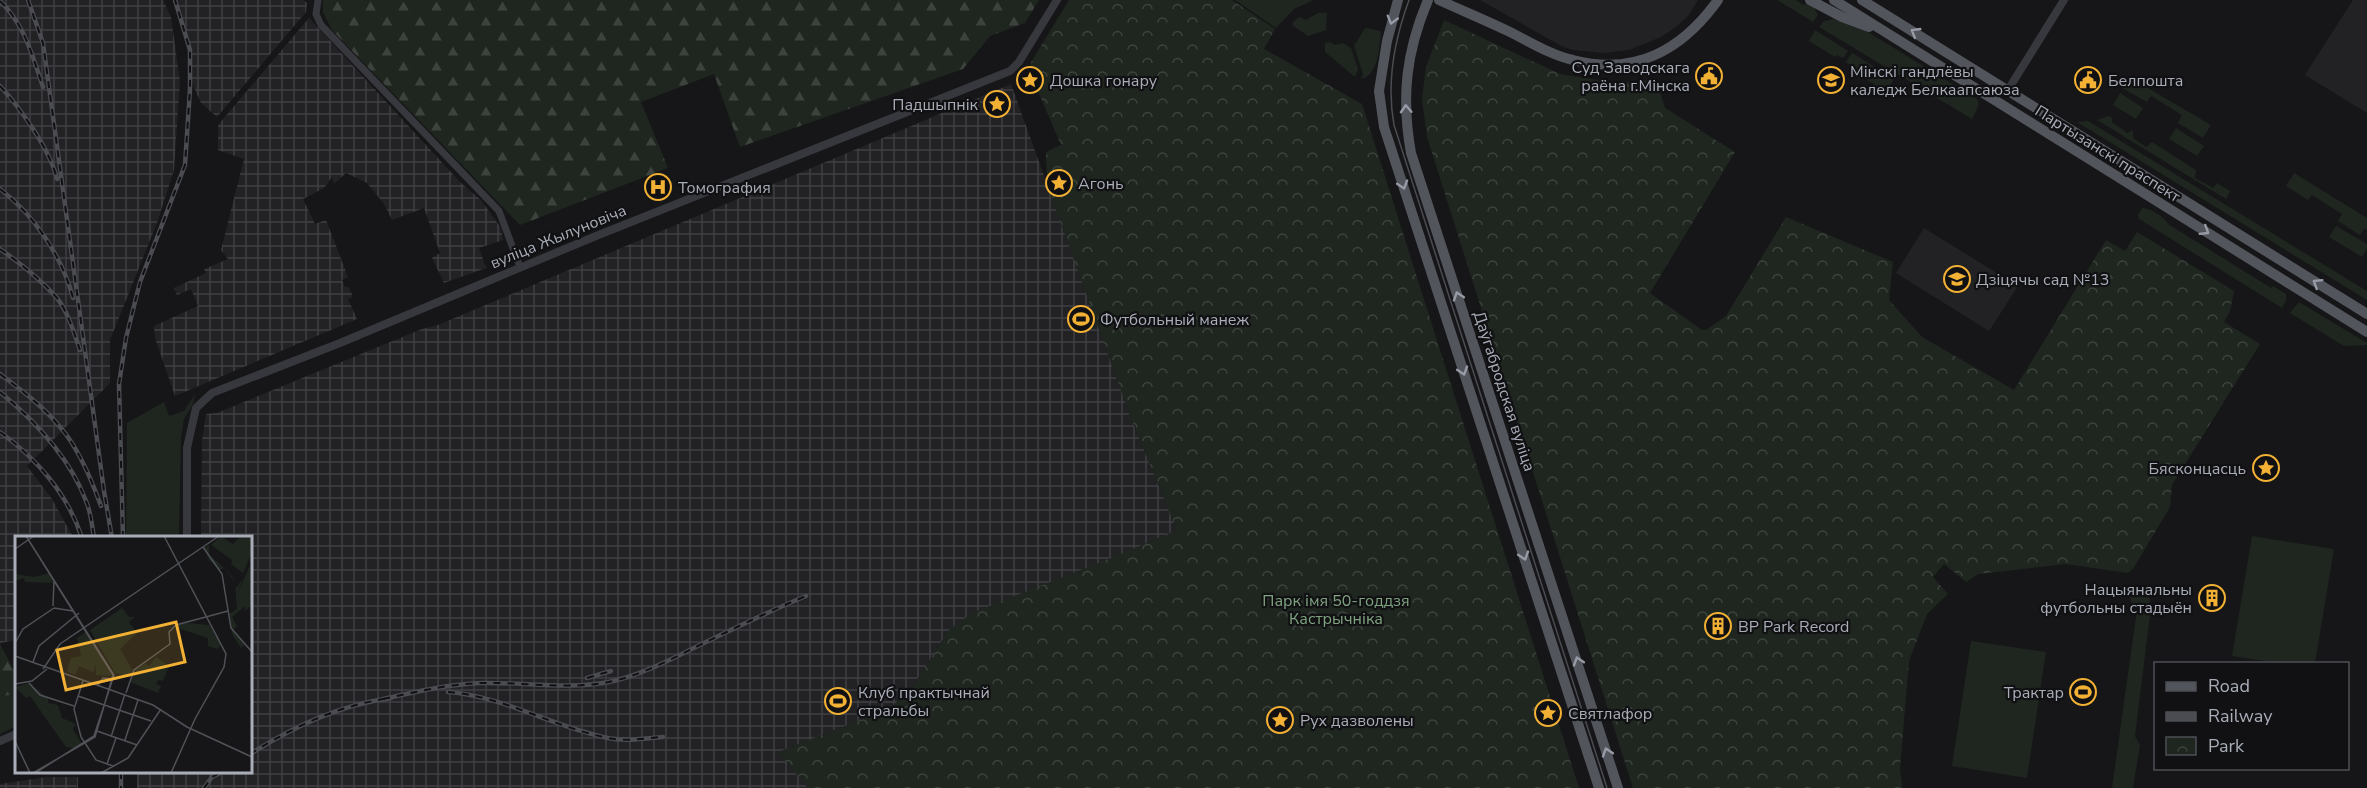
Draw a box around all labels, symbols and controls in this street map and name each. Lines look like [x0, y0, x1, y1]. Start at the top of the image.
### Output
one-way arrow [1387, 14, 1399, 25]
one-way arrow [1911, 27, 1921, 39]
place label: Суд Заводскага раёна г.Мінска [1571, 57, 1690, 97]
public building icon: Суд Заводскага раёна г.Мінска [1694, 61, 1724, 91]
place label: Мінскі гандлёвы каледж Белкаапсаюза [1850, 61, 2020, 101]
place icon: Дошка гонару [1015, 65, 1045, 95]
school or university icon: Мінскі гандлёвы каледж Белкаапсаюза [1816, 65, 1846, 95]
public building icon: Белпошта [2073, 65, 2103, 95]
place label: Дошка гонару [1050, 70, 1158, 92]
place label: Белпошта [2108, 70, 2183, 92]
place icon: Падшыпнік [982, 89, 1012, 119]
place label: Падшыпнік [892, 94, 979, 116]
street label: Партызанскі праспект [2031, 100, 2185, 208]
one-way arrow [1399, 105, 1412, 114]
place icon: Агонь [1044, 168, 1074, 198]
hospital icon: Томография [643, 172, 673, 202]
place label: Агонь [1078, 173, 1124, 195]
place label: Томография [678, 177, 771, 199]
one-way arrow [1396, 179, 1409, 190]
street label: вуліца Жылуновіча [487, 200, 630, 274]
one-way arrow [2199, 224, 2209, 236]
school or university icon: Дзіцячы сад №13 [1942, 264, 1972, 294]
place label: Дзіцячы сад №13 [1976, 269, 2109, 291]
one-way arrow [2313, 279, 2324, 290]
one-way arrow [1453, 291, 1466, 302]
sports icon: Футбольный манеж [1066, 304, 1096, 334]
street label: Даўгабродская вуліца [1468, 308, 1540, 474]
place label: Футбольный манеж [1100, 309, 1250, 331]
one-way arrow [1456, 365, 1469, 376]
place icon: Бясконцасць [2251, 453, 2281, 483]
place label: Бясконцасць [2148, 458, 2246, 480]
inset map [15, 536, 252, 773]
one-way arrow [1516, 550, 1529, 561]
place label: Нацыянальны футбольны стадыён [2040, 579, 2192, 619]
building icon: Нацыянальны футбольны стадыён [2197, 583, 2227, 613]
park label: Парк імя 50-годдзя Кастрычніка [1262, 590, 1410, 630]
building icon: BP Park Record [1703, 611, 1733, 641]
place label: BP Park Record [1738, 616, 1849, 638]
one-way arrow [1573, 656, 1585, 667]
legend [2154, 662, 2349, 770]
text: Road [2208, 674, 2250, 698]
sports icon: Трактар [2068, 677, 2098, 707]
place label: Клуб практычнай стральбы [858, 682, 990, 722]
place label: Трактар [2004, 682, 2064, 704]
sports icon: Клуб практычнай стральбы [823, 686, 853, 716]
place icon: Святлафор [1533, 698, 1563, 728]
place label: Святлафор [1568, 703, 1652, 725]
text: Railway [2208, 704, 2273, 728]
place icon: Рух дазволены [1265, 705, 1295, 735]
place label: Рух дазволены [1300, 710, 1414, 732]
text: Park [2208, 734, 2245, 758]
one-way arrow [1602, 747, 1614, 758]

